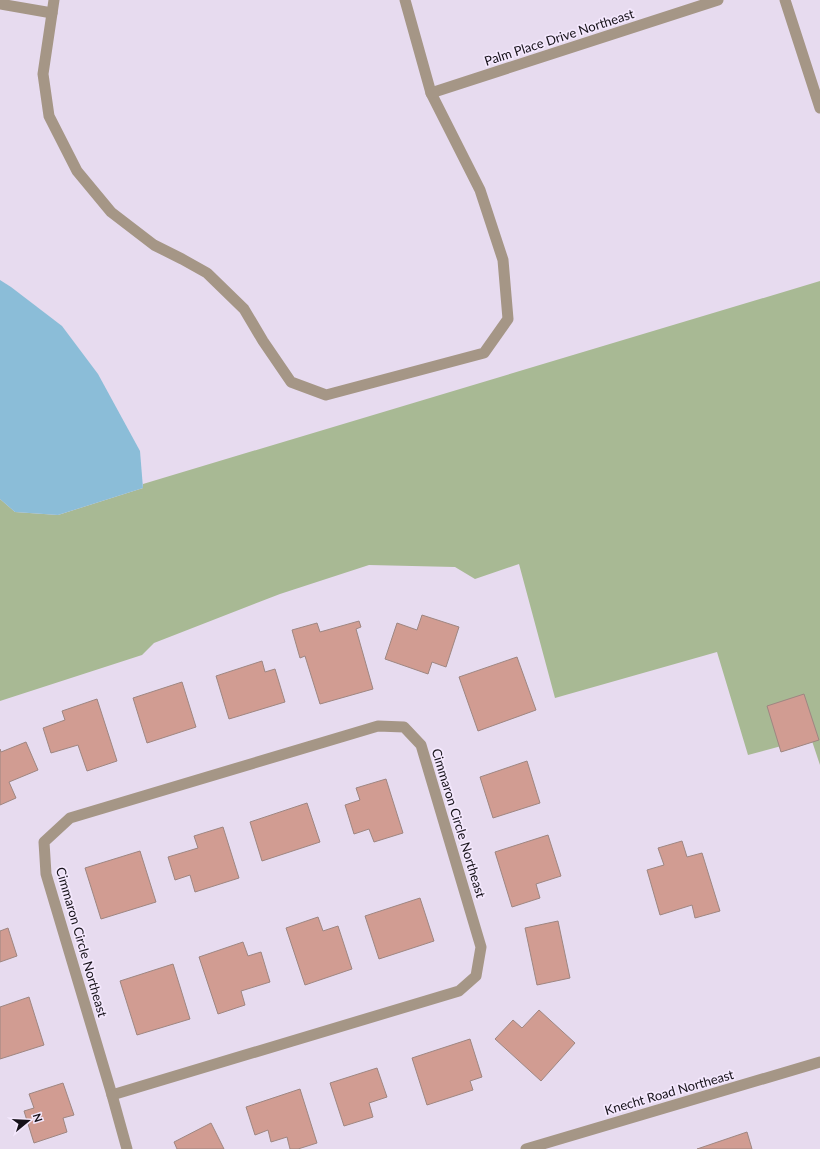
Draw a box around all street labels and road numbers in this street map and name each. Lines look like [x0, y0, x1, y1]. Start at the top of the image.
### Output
street label: Palm Place Drive Northeast [482, 5, 636, 69]
street label: Cimmaron Circle Northeast [429, 746, 489, 900]
street label: Cimmaron Circle Northeast [53, 865, 111, 1019]
street label: Knecht Road Northeast [603, 1066, 736, 1118]

